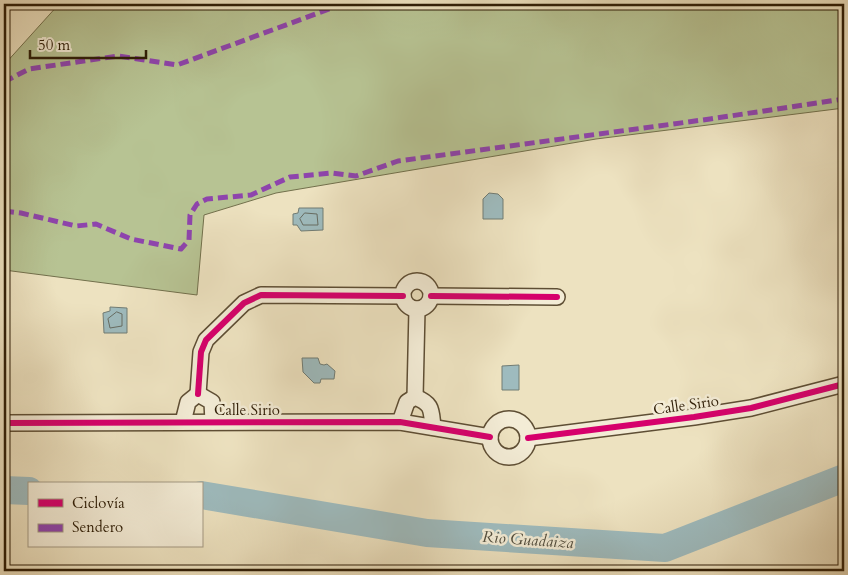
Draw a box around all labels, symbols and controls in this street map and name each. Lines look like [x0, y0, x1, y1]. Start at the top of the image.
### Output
scale bar [30, 28, 146, 60]
text: 50 m [38, 35, 70, 55]
street label: Calle Sirio [652, 391, 720, 419]
street label: Calle Sirio [214, 400, 280, 420]
legend [28, 482, 202, 548]
text: Ciclovía [72, 493, 125, 513]
text: Sendero [72, 517, 123, 537]
water label: Rio Guadaiza [482, 526, 574, 554]

